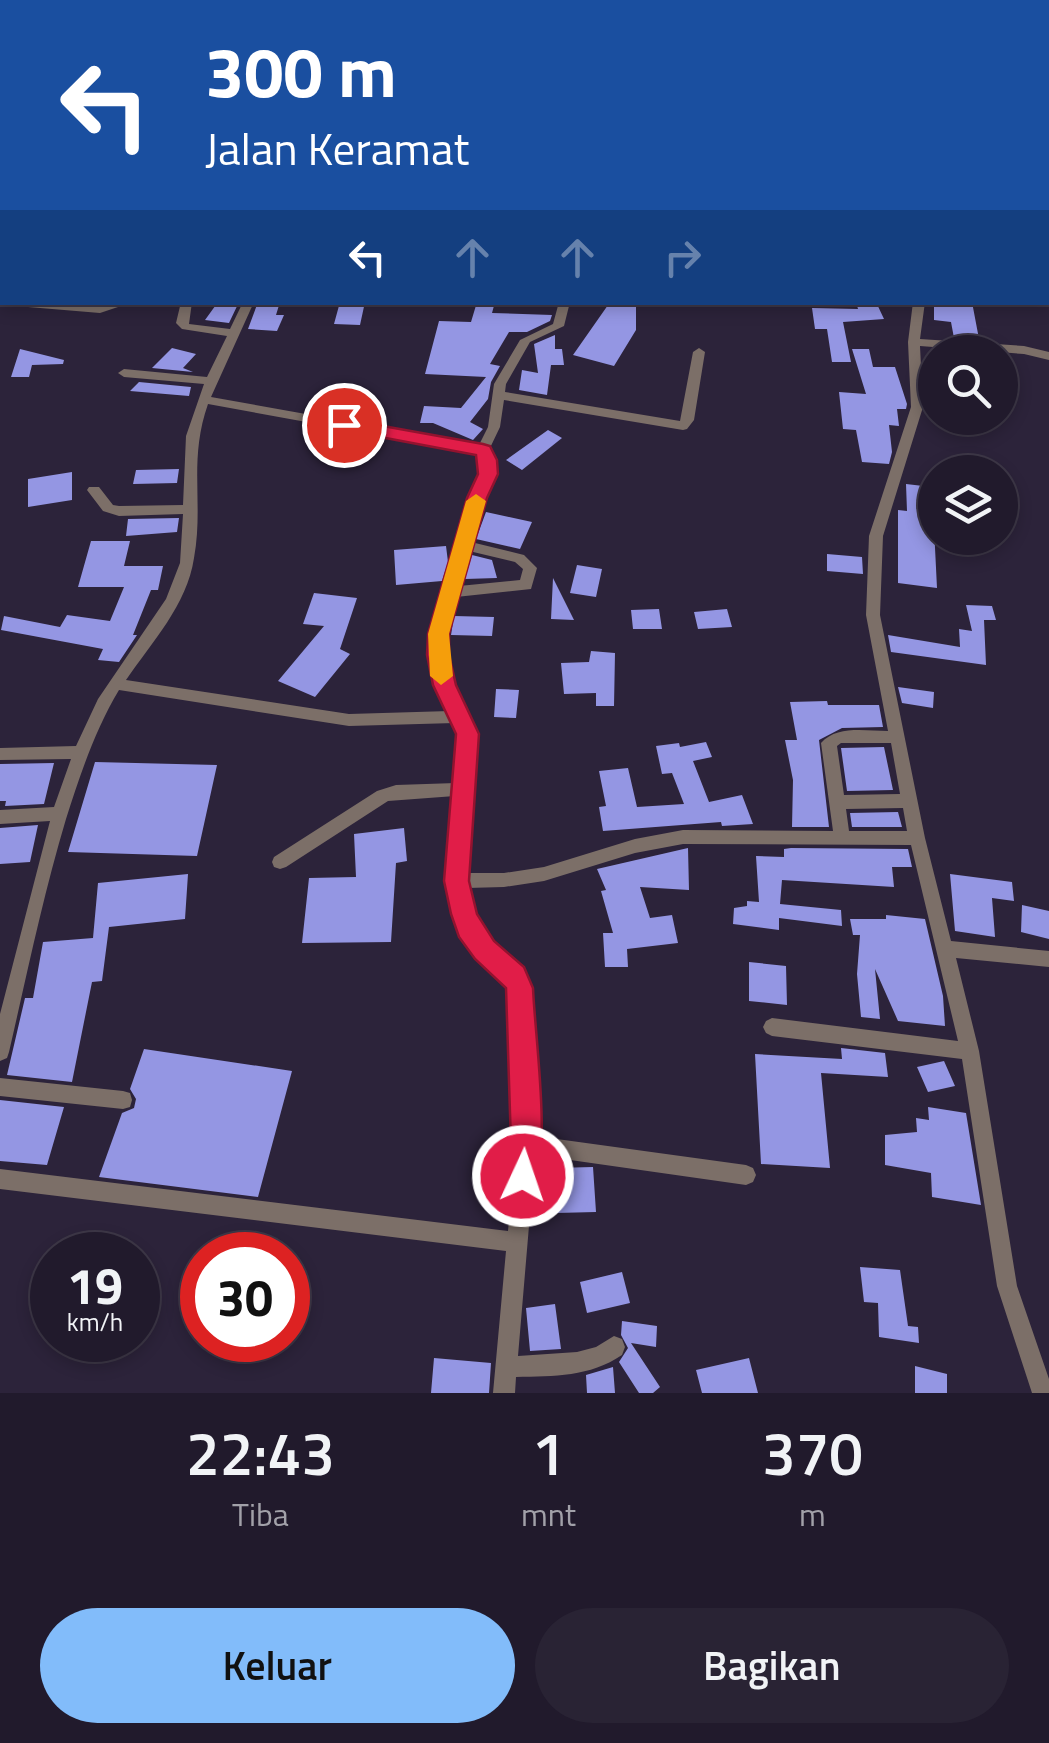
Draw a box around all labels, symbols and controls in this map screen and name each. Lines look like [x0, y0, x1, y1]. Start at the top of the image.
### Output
text: 300 m [205, 18, 397, 124]
icon: left [40, 40, 170, 170]
text: Jalan Keramat [205, 114, 469, 182]
icon: left [340, 230, 395, 285]
icon: ahead [445, 230, 500, 285]
icon: ahead [550, 230, 605, 285]
icon: right [655, 230, 710, 285]
map controls [918, 335, 1018, 555]
button: search [918, 335, 1018, 435]
pin [302, 383, 387, 468]
icon: arrive [317, 398, 372, 453]
button: layers [918, 455, 1018, 555]
position arrow [471, 1124, 575, 1228]
speed limit sign: 30 [180, 1232, 310, 1362]
text: 19 [67, 1247, 123, 1323]
text: km/h [67, 1303, 123, 1341]
text: 22:43 [186, 1407, 335, 1498]
text: 1 [532, 1407, 565, 1498]
text: 370 [762, 1407, 863, 1498]
text: Tiba [232, 1490, 289, 1538]
text: mnt [521, 1490, 576, 1538]
text: m [799, 1490, 826, 1538]
button: Keluar [40, 1608, 515, 1723]
button: Bagikan [535, 1608, 1009, 1723]

